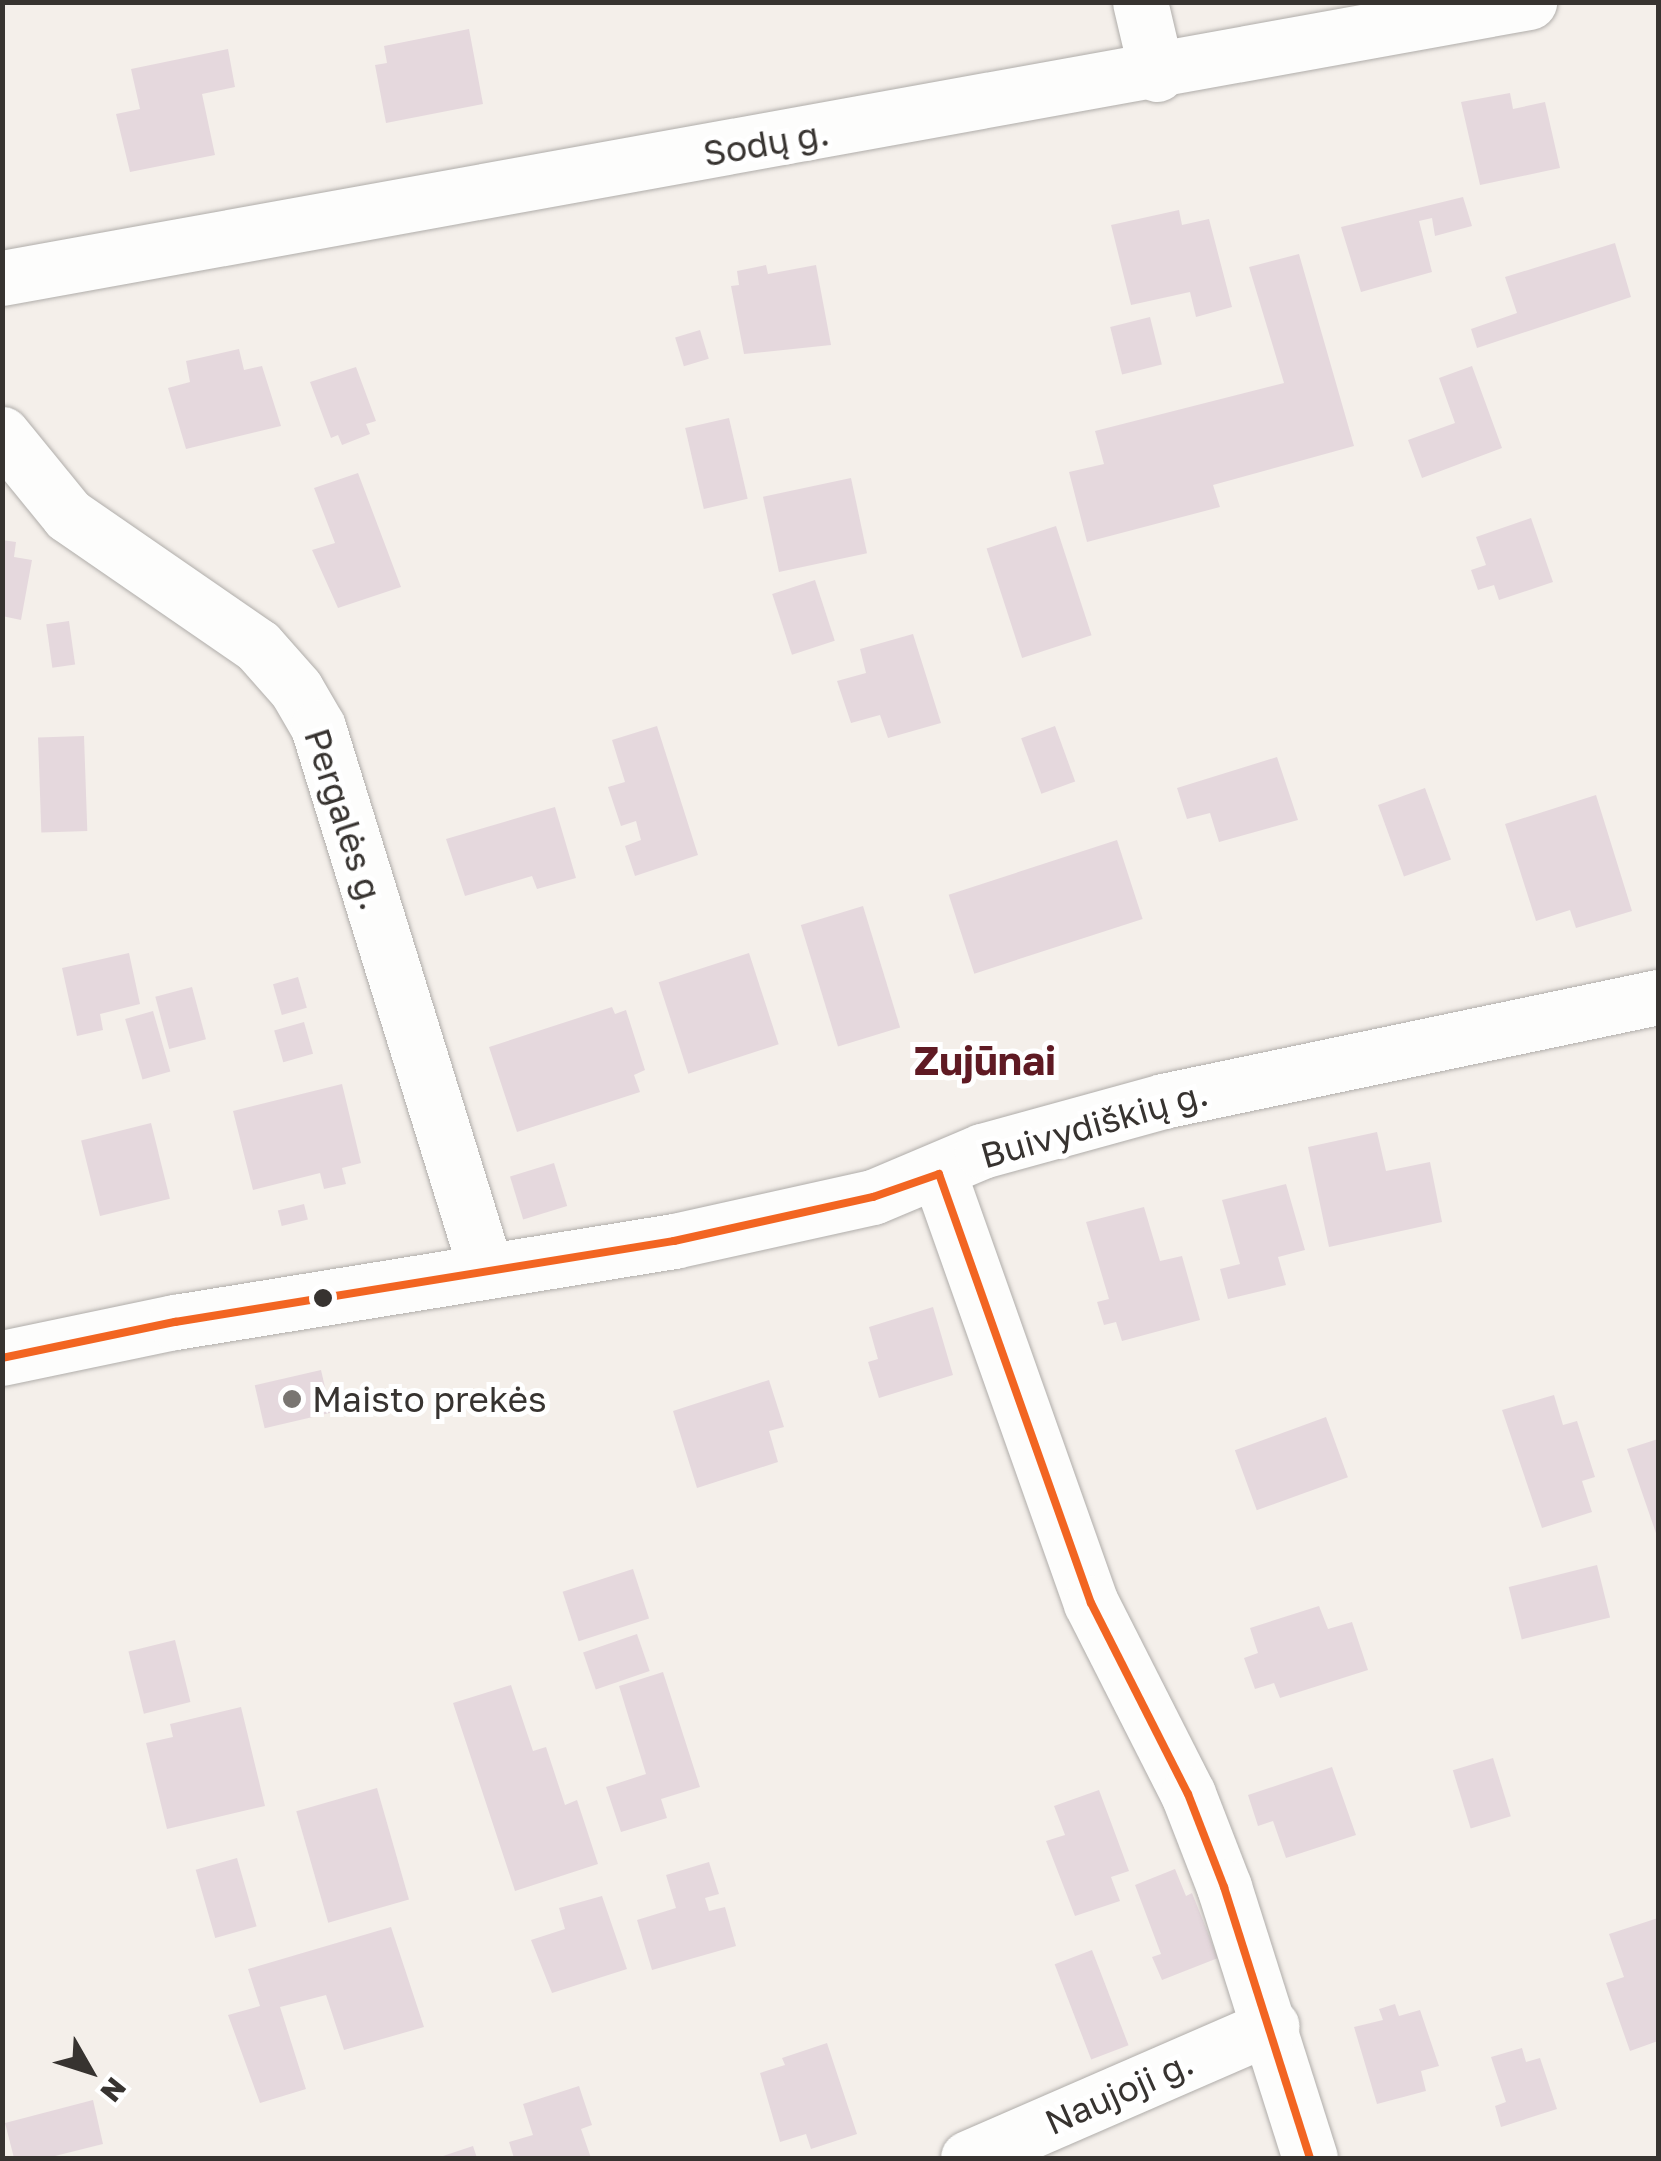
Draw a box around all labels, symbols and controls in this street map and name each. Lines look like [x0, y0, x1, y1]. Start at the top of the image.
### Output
street label: Sodų g. [700, 111, 832, 175]
street label: Pergalės g. [296, 723, 394, 915]
district label: Zujūnai [914, 1036, 1056, 1084]
street label: Buivydiškių g. [976, 1072, 1212, 1176]
unlabelled marker [313, 1288, 333, 1308]
place label: Maisto prekės [312, 1378, 547, 1420]
marker: Maisto prekės [281, 1388, 303, 1410]
north arrow [40, 2021, 140, 2121]
street label: Naujoji g. [1039, 2041, 1199, 2143]
text: N [94, 2072, 133, 2109]

